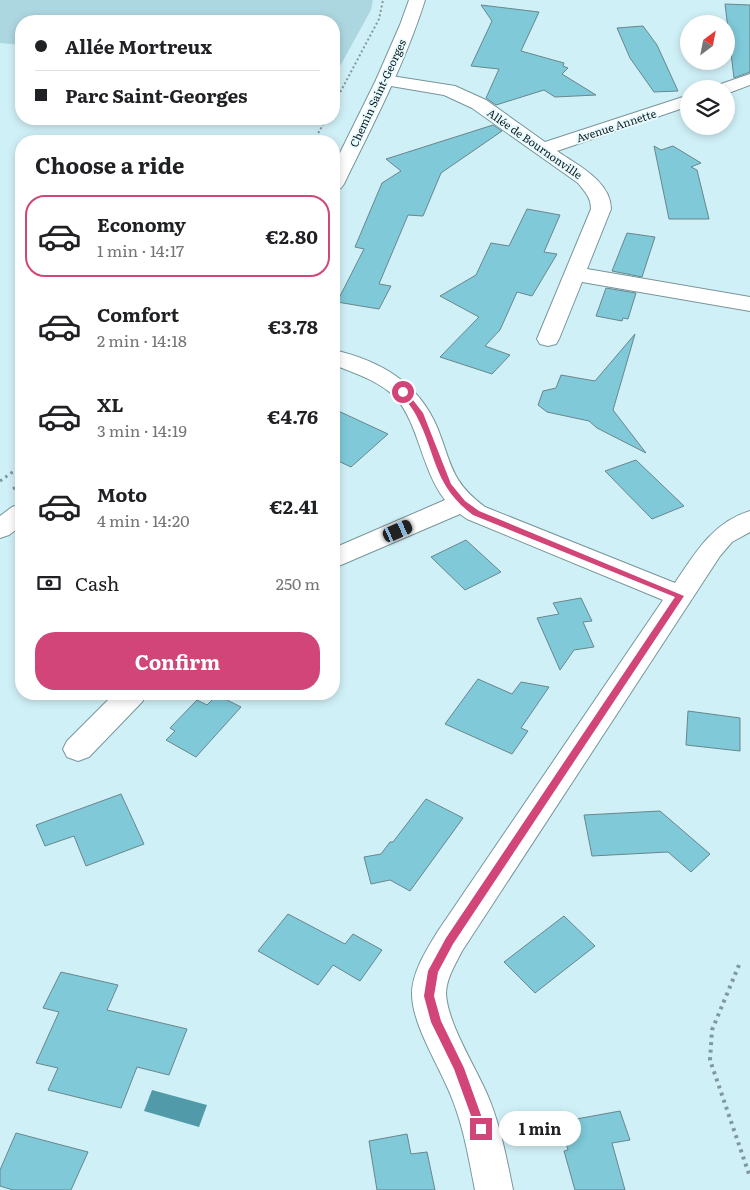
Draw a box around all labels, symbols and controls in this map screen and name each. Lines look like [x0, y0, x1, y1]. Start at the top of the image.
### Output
north arrow [680, 15, 735, 70]
map controls [680, 15, 735, 135]
text: Allée Mortreux [65, 32, 212, 60]
street label: Chemin Saint-Georges [345, 36, 409, 150]
button: layers [680, 80, 735, 135]
text: Parc Saint-Georges [65, 81, 248, 109]
street label: Allée de Bournonville [484, 104, 586, 182]
street label: Avenue Annette [574, 104, 658, 145]
text: Choose a ride [35, 148, 184, 181]
text: Economy [97, 210, 186, 238]
icon: car [37, 214, 82, 259]
text: €2.80 [265, 222, 318, 250]
text: 1 min · 14:17 [97, 238, 184, 262]
text: Comfort [97, 300, 179, 328]
icon: car [37, 304, 82, 349]
text: €3.78 [268, 312, 318, 340]
text: 2 min · 14:18 [97, 328, 187, 352]
route start [392, 381, 414, 403]
text: XL [97, 390, 124, 418]
icon: car [37, 394, 82, 439]
text: €4.76 [267, 402, 318, 430]
text: 3 min · 14:19 [97, 418, 187, 442]
text: Moto [97, 480, 147, 508]
icon: car [37, 484, 82, 529]
text: €2.41 [270, 492, 318, 520]
text: 4 min · 14:20 [97, 508, 189, 532]
car [381, 518, 414, 544]
icon: cash [35, 569, 63, 597]
text: Cash [75, 569, 119, 597]
text: 250 m [276, 571, 320, 595]
button: Confirm [35, 632, 320, 690]
callout: 1 min [498, 1112, 581, 1146]
text: 1 min [519, 1116, 561, 1140]
route end [470, 1118, 492, 1140]

